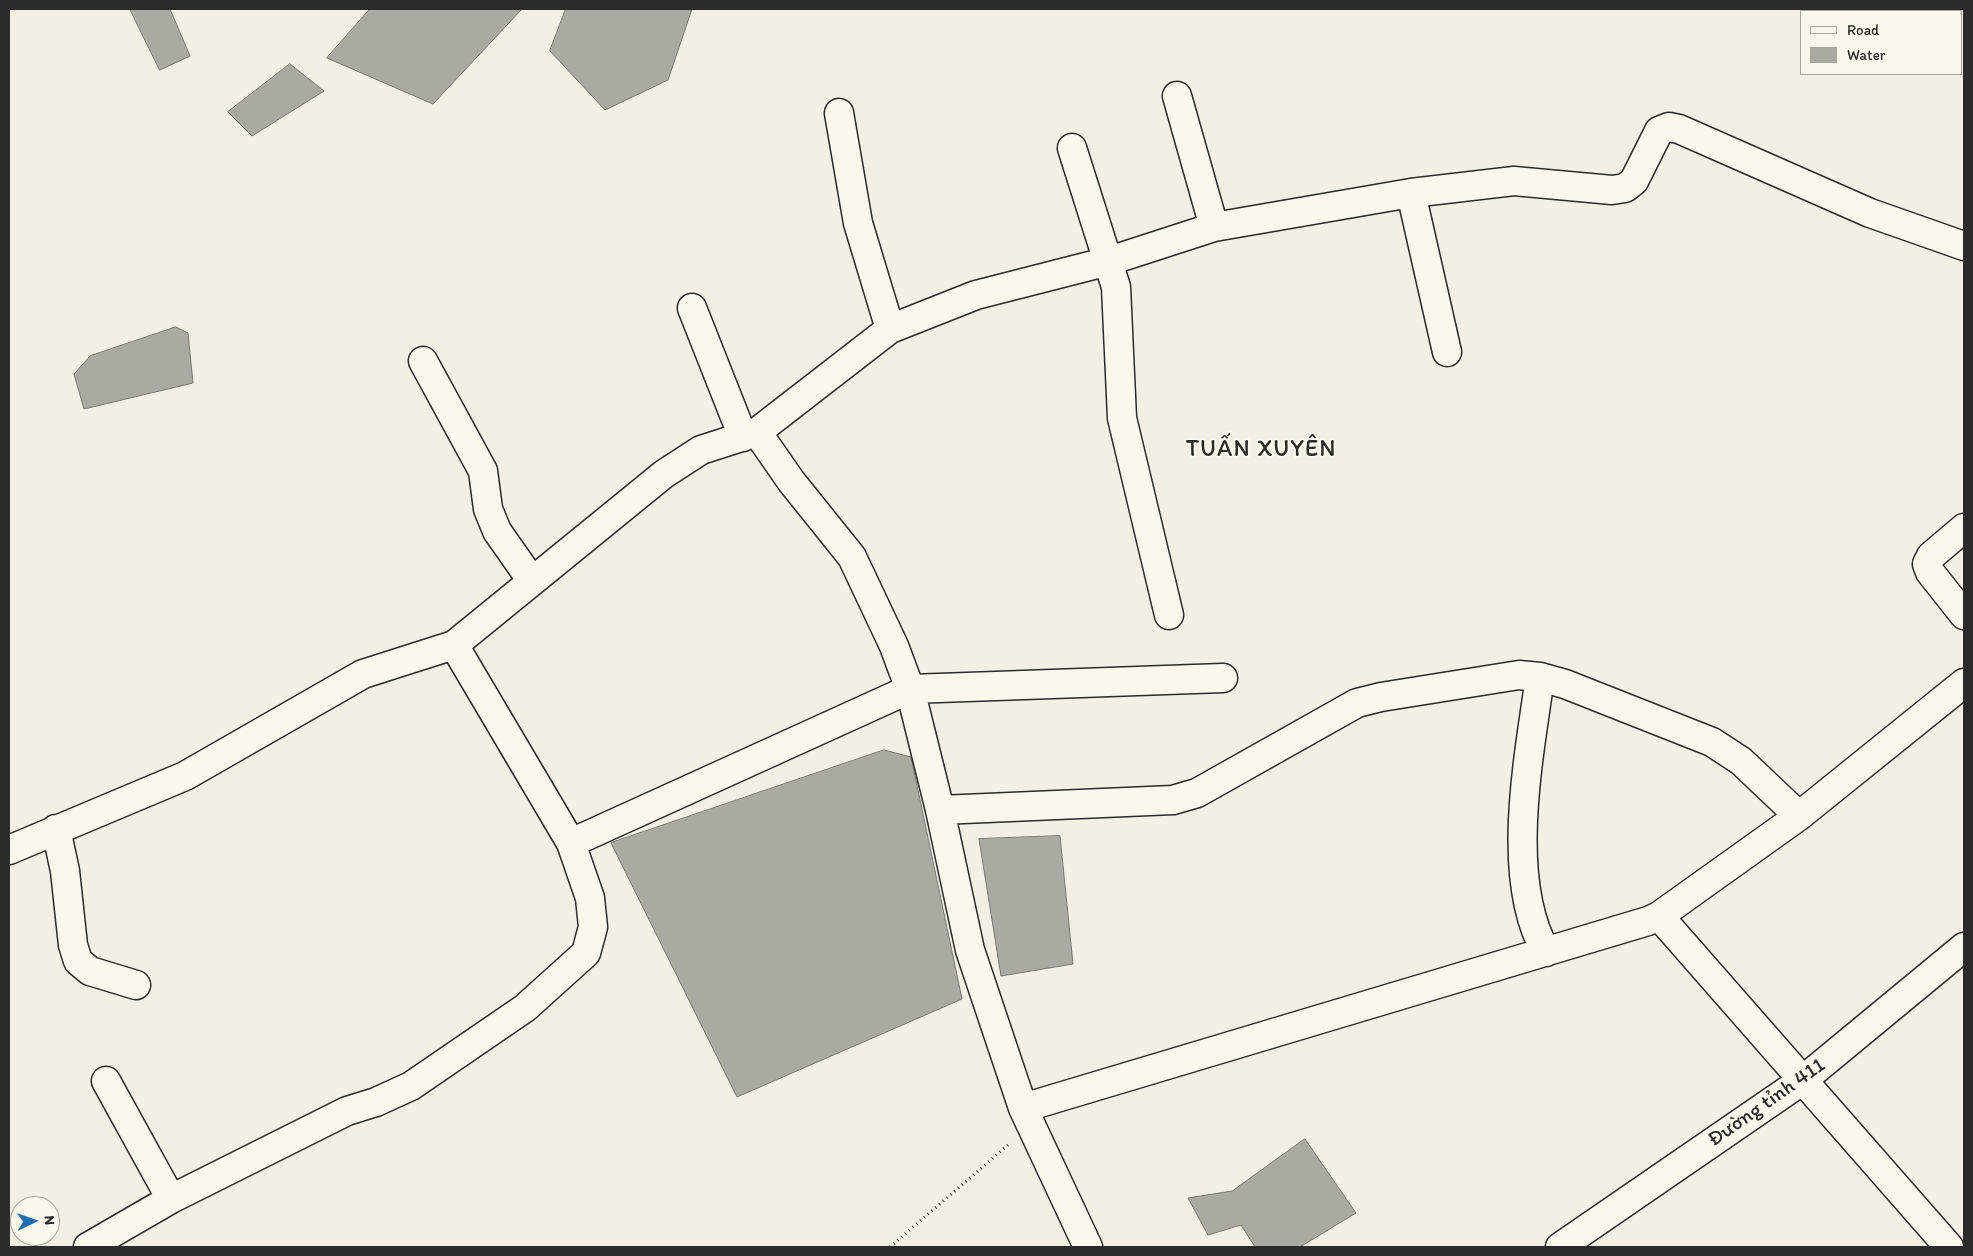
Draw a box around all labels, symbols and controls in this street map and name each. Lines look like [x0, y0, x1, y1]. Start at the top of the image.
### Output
legend [1800, 10, 1963, 75]
text: Road [1847, 21, 1879, 39]
text: Water [1847, 46, 1885, 64]
district label: TUẤN XUYÊN [1184, 436, 1338, 464]
street label: Đường tỉnh 411 [1703, 1053, 1831, 1153]
north arrow [10, 1196, 60, 1246]
text: N [41, 1215, 58, 1225]

